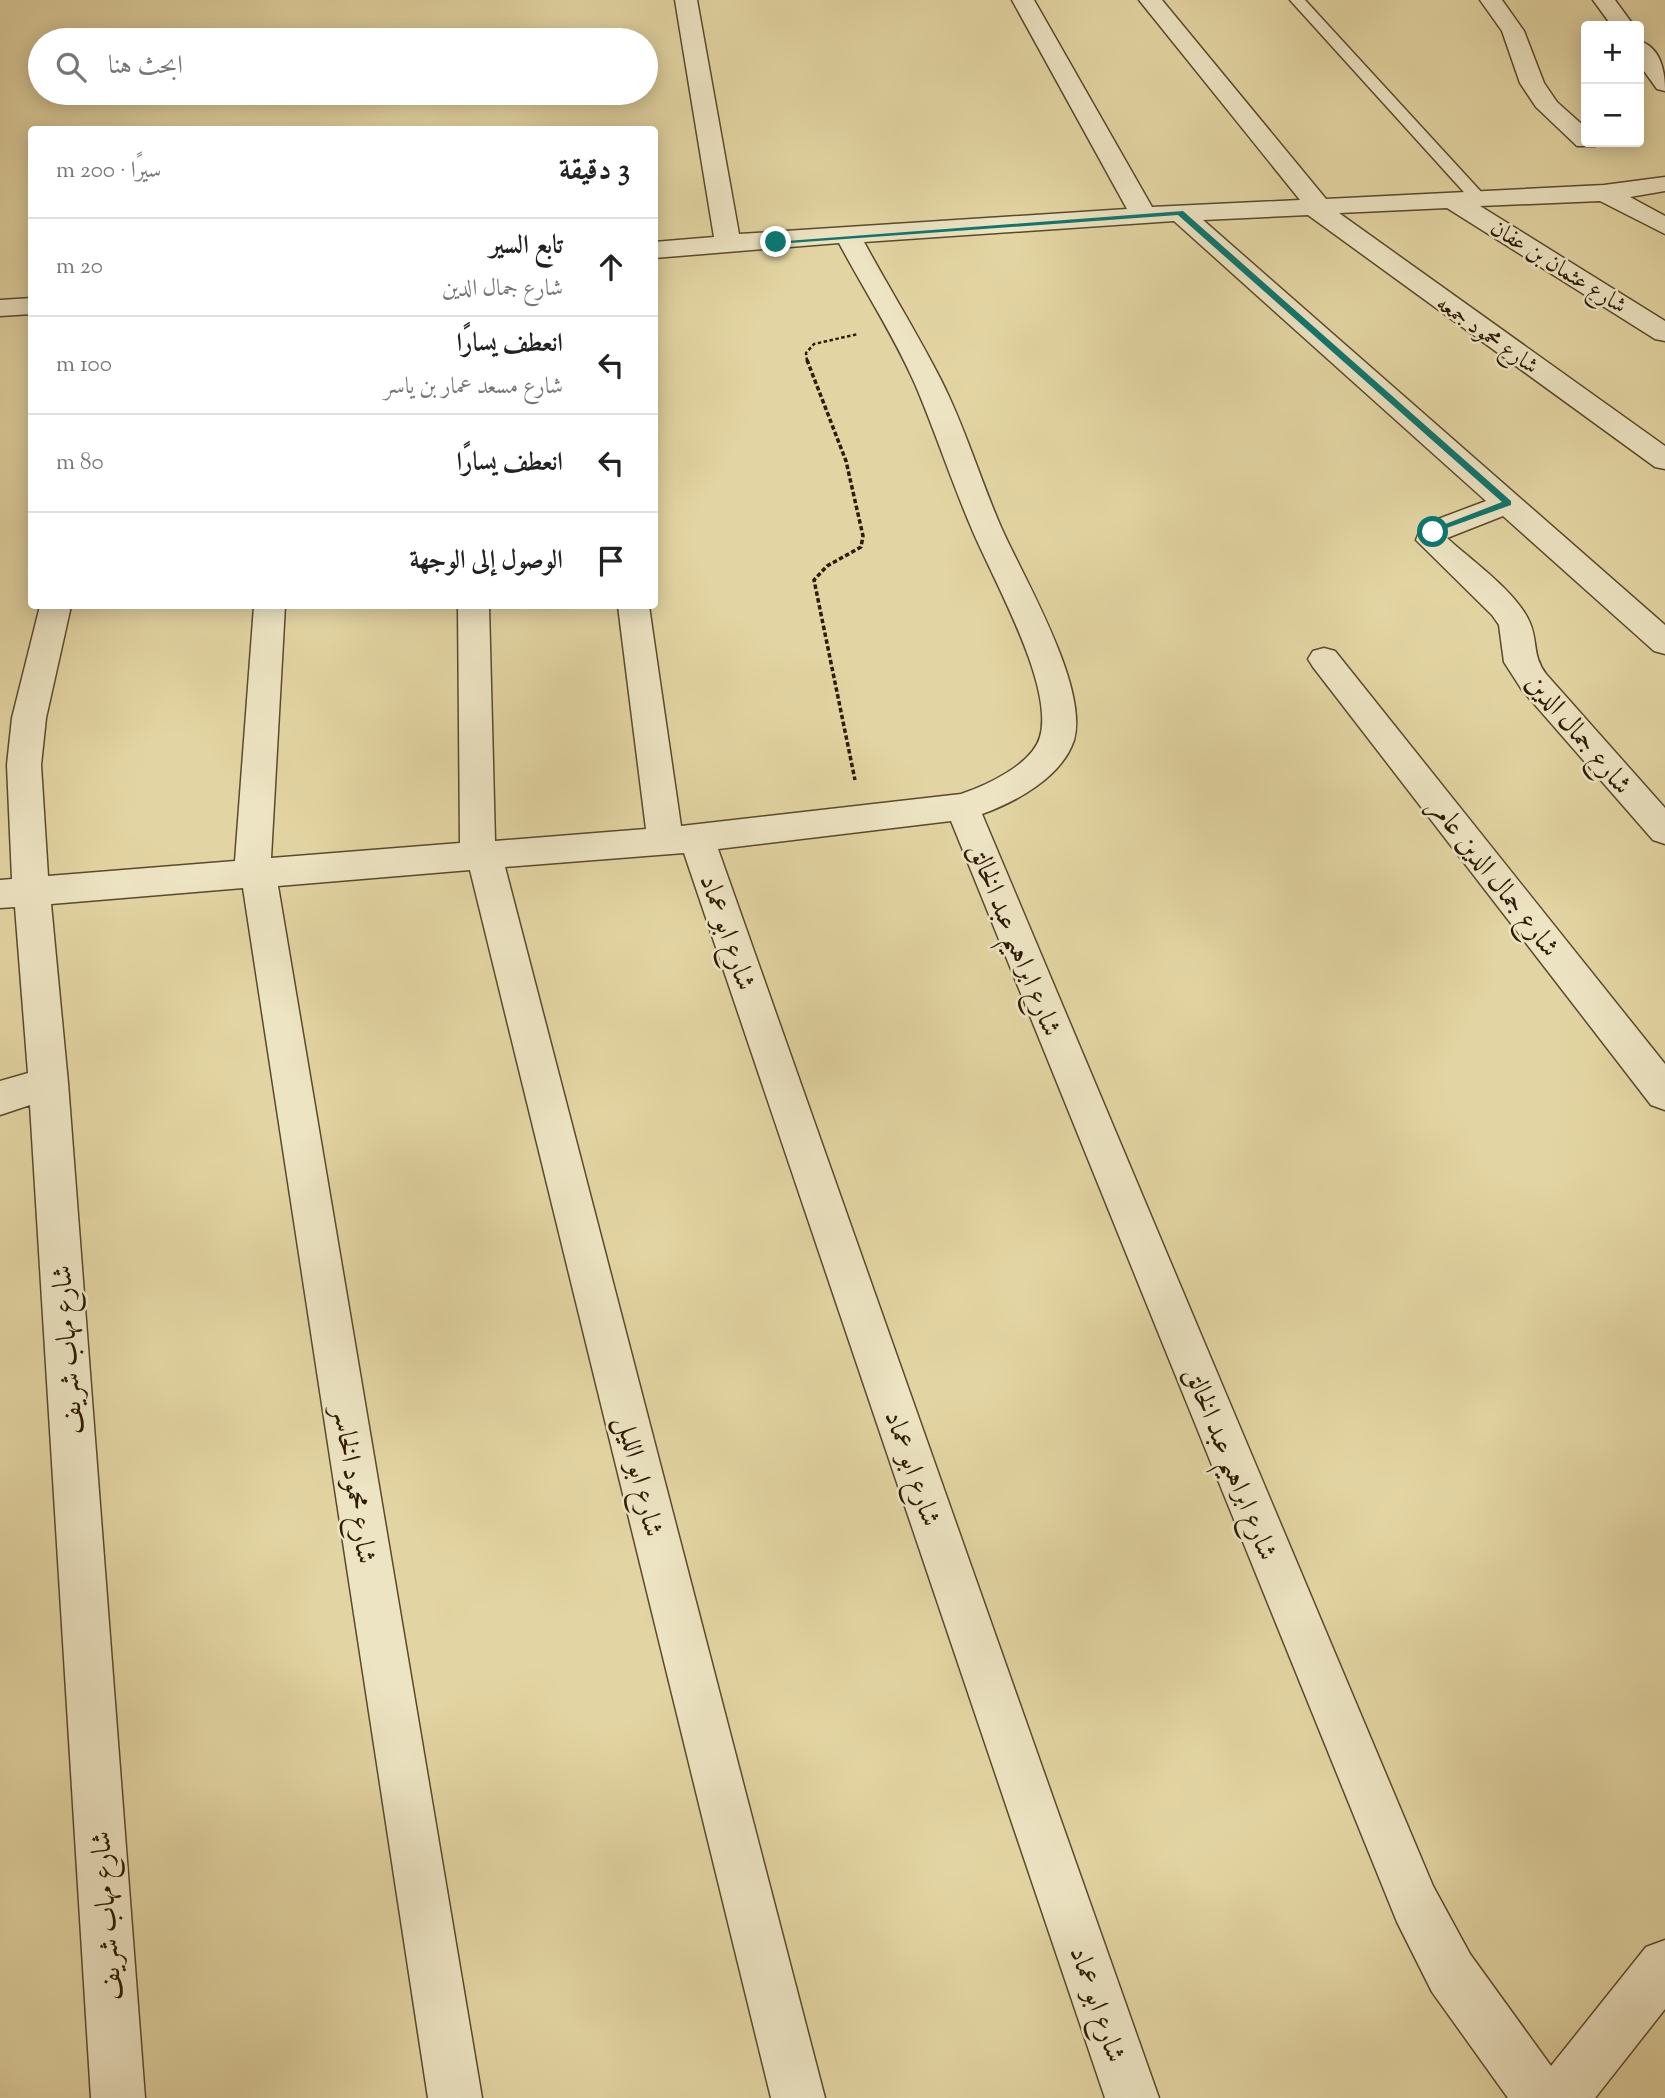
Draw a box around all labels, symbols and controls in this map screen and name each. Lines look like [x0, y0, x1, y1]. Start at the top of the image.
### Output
map controls [1581, 21, 1644, 147]
button: + [1581, 21, 1644, 84]
search box [28, 28, 658, 105]
icon: search [52, 48, 90, 86]
text: ابحث هنا [108, 48, 183, 85]
button: − [1581, 84, 1644, 147]
text: 3 دقيقة [559, 150, 630, 193]
text: سيرًا · 200 m [56, 155, 161, 188]
street label: شارع عثمان بن عفان [1482, 213, 1632, 324]
route end [760, 226, 791, 257]
text: تابع السير [490, 228, 563, 265]
icon: ahead [592, 248, 630, 286]
text: 20 m [56, 251, 103, 284]
text: شارع جمال الدين [442, 273, 563, 306]
street label: شارع محمود جمعه [1428, 288, 1545, 384]
text: انعطف يسارًا [456, 326, 563, 363]
icon: left [592, 346, 630, 384]
text: 100 m [56, 349, 112, 382]
text: شارع مسعد عمار بن ياسر [384, 371, 563, 404]
icon: left [592, 444, 630, 482]
text: انعطف يسارًا [456, 445, 563, 482]
text: 80 m [56, 447, 104, 480]
route start [1417, 516, 1448, 547]
icon: arrive [592, 542, 630, 580]
text: الوصول إلى الوجهة [409, 543, 563, 580]
street label: شارع جمال الدين [1514, 665, 1641, 805]
street label: شارع جمال الدين عامر [1416, 789, 1568, 967]
street label: شارع ابراهيم عبد الخالق [952, 837, 1070, 1045]
street label: شارع ابو عماد [687, 870, 765, 997]
street label: شارع مهاب شريف [43, 1264, 96, 1436]
street label: شارع ابراهيم عبد الخالق [1168, 1361, 1286, 1569]
street label: شارع محمود الخاسر [319, 1401, 385, 1567]
street label: شارع ابو عماد [872, 1406, 950, 1533]
street label: شارع ابو الليل [603, 1412, 672, 1542]
street label: شارع مهاب شريف [82, 1830, 135, 2002]
street label: شارع ابو عماد [1057, 1942, 1135, 2069]

